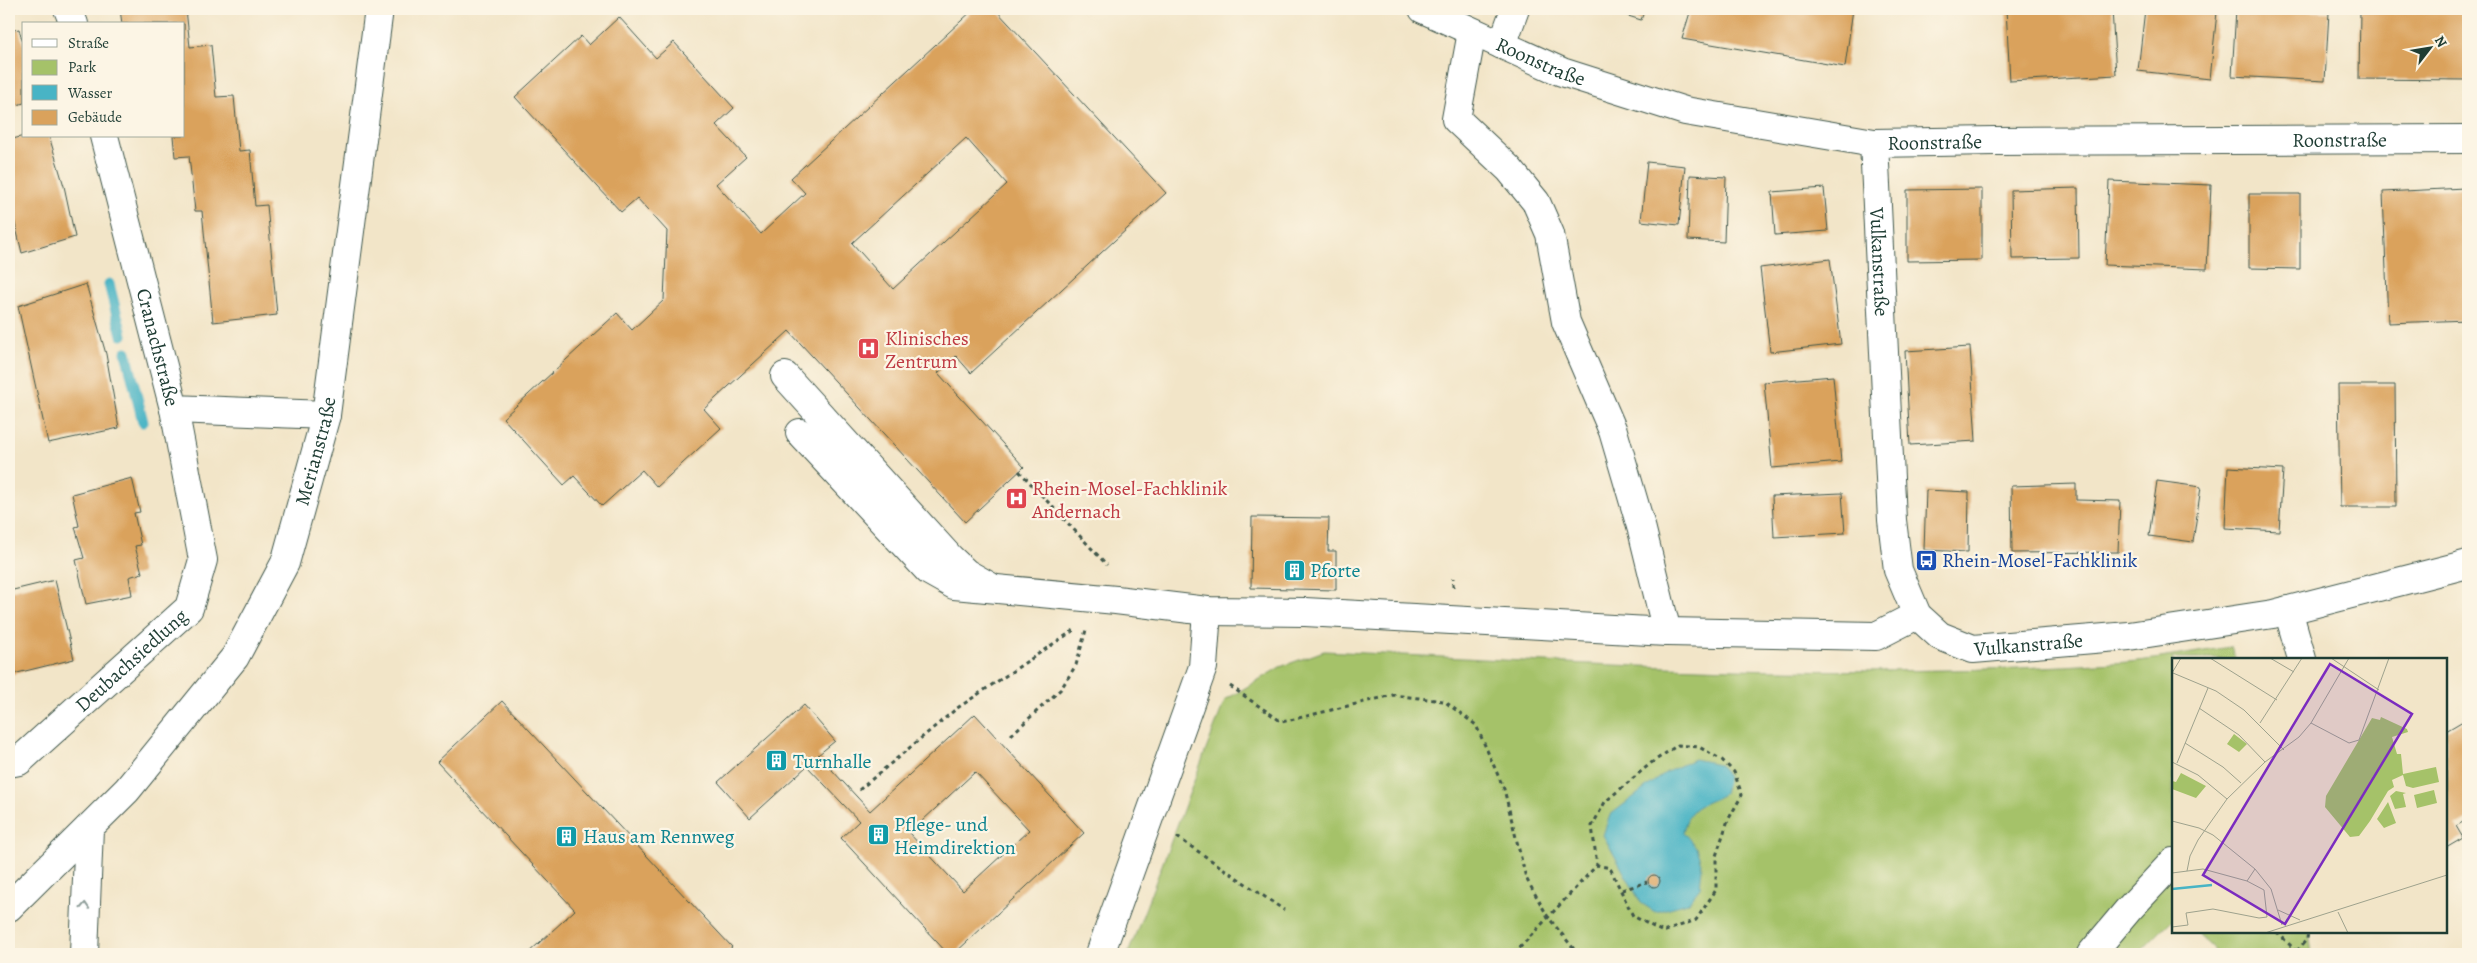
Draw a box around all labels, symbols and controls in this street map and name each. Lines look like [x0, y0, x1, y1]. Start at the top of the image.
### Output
legend [22, 22, 185, 138]
north arrow [2404, 22, 2454, 72]
street label: Roonstraße [1492, 30, 1589, 92]
text: N [2430, 32, 2451, 51]
text: Straße [68, 33, 109, 53]
text: Park [68, 57, 97, 77]
text: Wasser [67, 83, 113, 103]
text: Gebäude [68, 107, 122, 127]
street label: Roonstraße [2292, 126, 2387, 153]
street label: Roonstraße [1887, 128, 1982, 156]
street label: Vulkanstraße [1864, 206, 1896, 317]
street label: Cranachstraße [130, 285, 186, 409]
place label: Klinisches Zentrum [885, 325, 969, 375]
hospital icon: Klinisches Zentrum [857, 337, 881, 361]
street label: Merianstraße [288, 395, 342, 508]
place label: Rhein-Mosel-Fachklinik Andernach [1031, 475, 1228, 525]
hospital icon: Rhein-Mosel-Fachklinik Andernach [1004, 487, 1028, 511]
place label: Rhein-Mosel-Fachklinik [1942, 547, 2138, 574]
bus stop icon: Rhein-Mosel-Fachklinik [1914, 548, 1938, 572]
place label: Pforte [1310, 557, 1360, 584]
building icon: Pforte [1282, 558, 1306, 582]
street label: Deubachsiedlung [69, 602, 193, 718]
street label: Vulkanstraße [1972, 626, 2084, 662]
inset map [2172, 658, 2447, 933]
place label: Turnhalle [793, 748, 872, 775]
building icon: Turnhalle [765, 749, 789, 773]
place label: Pflege- und Heimdirektion [894, 811, 1016, 861]
place label: Haus am Rennweg [583, 823, 734, 850]
building icon: Pflege- und Heimdirektion [866, 823, 890, 847]
building icon: Haus am Rennweg [555, 824, 579, 848]
one-way arrow [79, 901, 90, 909]

